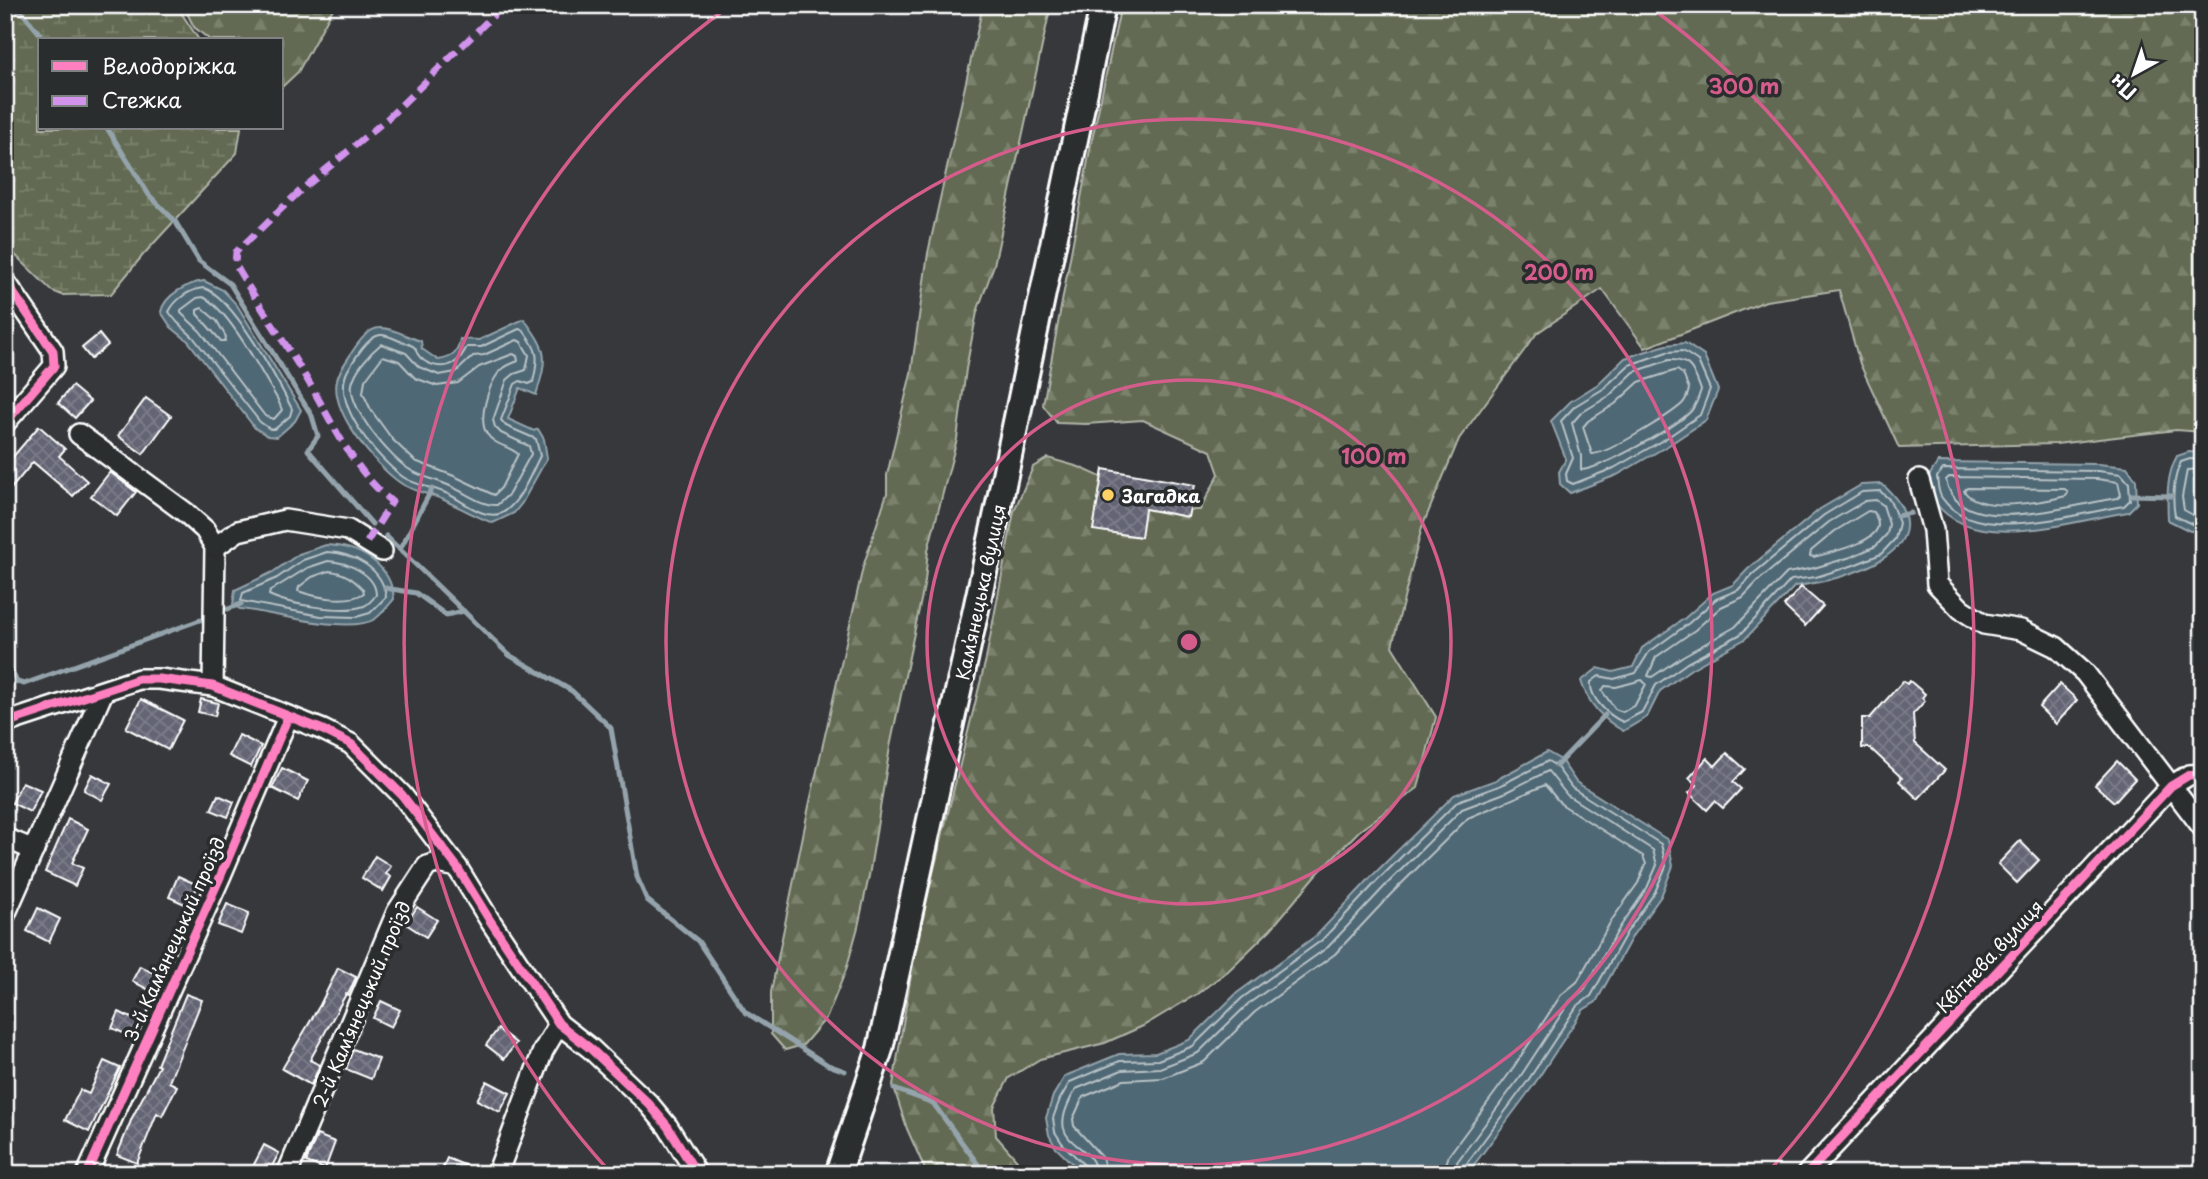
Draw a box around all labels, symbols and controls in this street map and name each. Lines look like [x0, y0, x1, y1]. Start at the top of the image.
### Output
legend [38, 38, 284, 130]
north arrow [2100, 38, 2170, 108]
text: Велодоріжка [102, 49, 237, 81]
text: Пн [2103, 68, 2142, 107]
text: 300 m [1709, 69, 1779, 101]
text: Стежка [102, 83, 182, 115]
text: 200 m [1524, 255, 1594, 287]
text: 100 m [1341, 439, 1407, 471]
place label: Загадка [1121, 482, 1200, 509]
marker: Загадка [1100, 487, 1116, 503]
street label: Камʼянецька вулиця [948, 502, 1012, 682]
centre of rings [1177, 630, 1201, 654]
street label: 3-й Камʼянецький проїзд [117, 832, 231, 1046]
street label: Квітнева вулиця [1929, 893, 2049, 1019]
street label: 2-й Камʼянецький проїзд [305, 897, 417, 1111]

